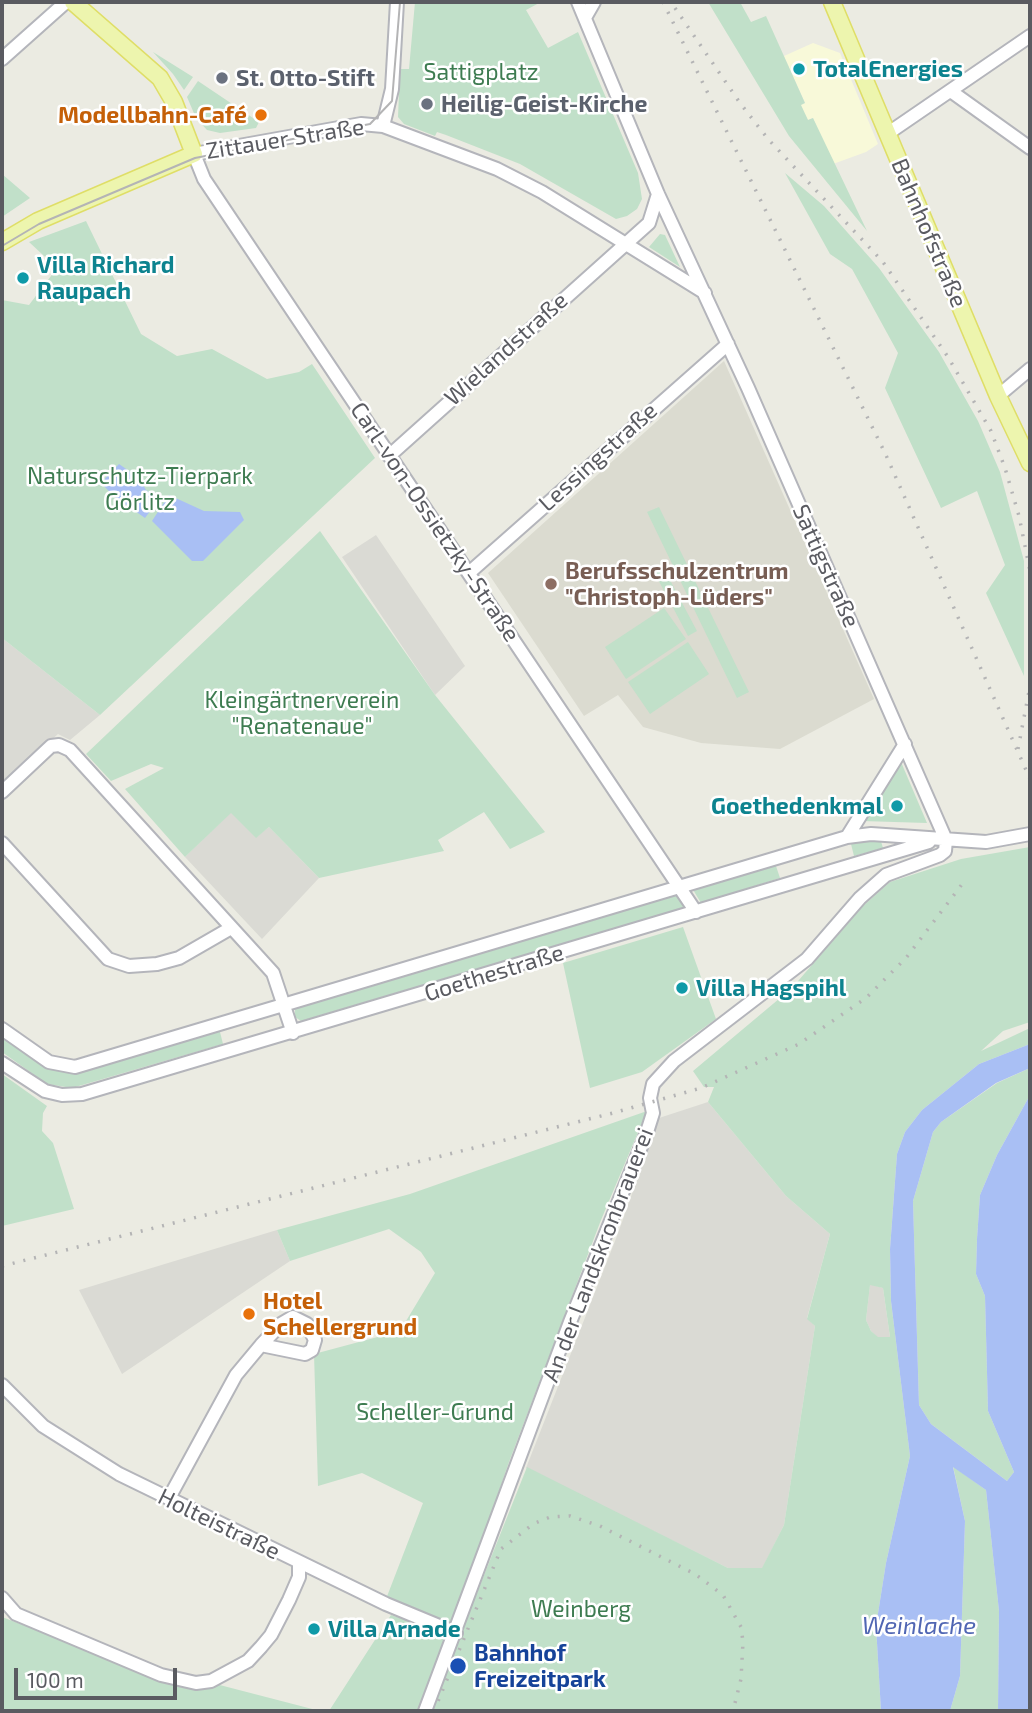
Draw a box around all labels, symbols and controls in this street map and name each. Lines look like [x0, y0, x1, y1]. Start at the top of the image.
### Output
place label: TotalEnergies [813, 55, 963, 83]
park label: Sattigplatz [424, 58, 538, 86]
marker: TotalEnergies [791, 61, 807, 77]
place label: St. Otto-Stift [236, 64, 375, 92]
marker: St. Otto-Stift [214, 70, 230, 86]
place label: Heilig-Geist-Kirche [441, 90, 647, 118]
marker: Heilig-Geist-Kirche [419, 96, 435, 112]
place label: Modellbahn-Café [58, 101, 247, 129]
marker: Modellbahn-Café [253, 107, 269, 123]
street label: Zittauer Straße [204, 113, 366, 165]
street label: Bahnhofstraße [885, 154, 973, 312]
place label: Villa Richard Raupach [37, 251, 175, 305]
marker: Villa Richard Raupach [15, 270, 31, 286]
street label: Wielandstraße [439, 287, 573, 411]
street label: Carl-von-Ossietzky-Straße [344, 397, 526, 647]
street label: Lessingstraße [533, 397, 663, 517]
park label: Naturschutz-Tierpark Görlitz [27, 462, 253, 516]
street label: Sattigstraße [787, 500, 865, 632]
place label: Berufsschulzentrum "Christoph-Lüders" [565, 557, 789, 611]
marker: Berufsschulzentrum "Christoph-Lüders" [543, 576, 559, 592]
park label: Kleingärtnerverein "Renatenaue" [205, 686, 399, 740]
place label: Goethedenkmal [711, 792, 883, 820]
marker: Goethedenkmal [889, 798, 905, 814]
street label: Goethestraße [421, 939, 567, 1007]
place label: Villa Hagspihl [696, 974, 846, 1002]
marker: Villa Hagspihl [674, 980, 690, 996]
street label: An der Landskronbrauerei [537, 1124, 659, 1386]
place label: Hotel Schellergrund [263, 1287, 417, 1341]
marker: Hotel Schellergrund [241, 1306, 257, 1322]
park label: Scheller-Grund [356, 1398, 514, 1426]
street label: Holteistraße [154, 1483, 284, 1565]
park label: Weinberg [531, 1595, 631, 1623]
water label: Weinlache [862, 1612, 976, 1640]
place label: Villa Arnade [328, 1615, 461, 1643]
marker: Villa Arnade [306, 1621, 322, 1637]
place label: Bahnhof Freizeitpark [474, 1639, 606, 1693]
scale bar [18, 1654, 180, 1698]
marker: Bahnhof Freizeitpark [448, 1656, 468, 1676]
text: 100 m [27, 1667, 84, 1692]

